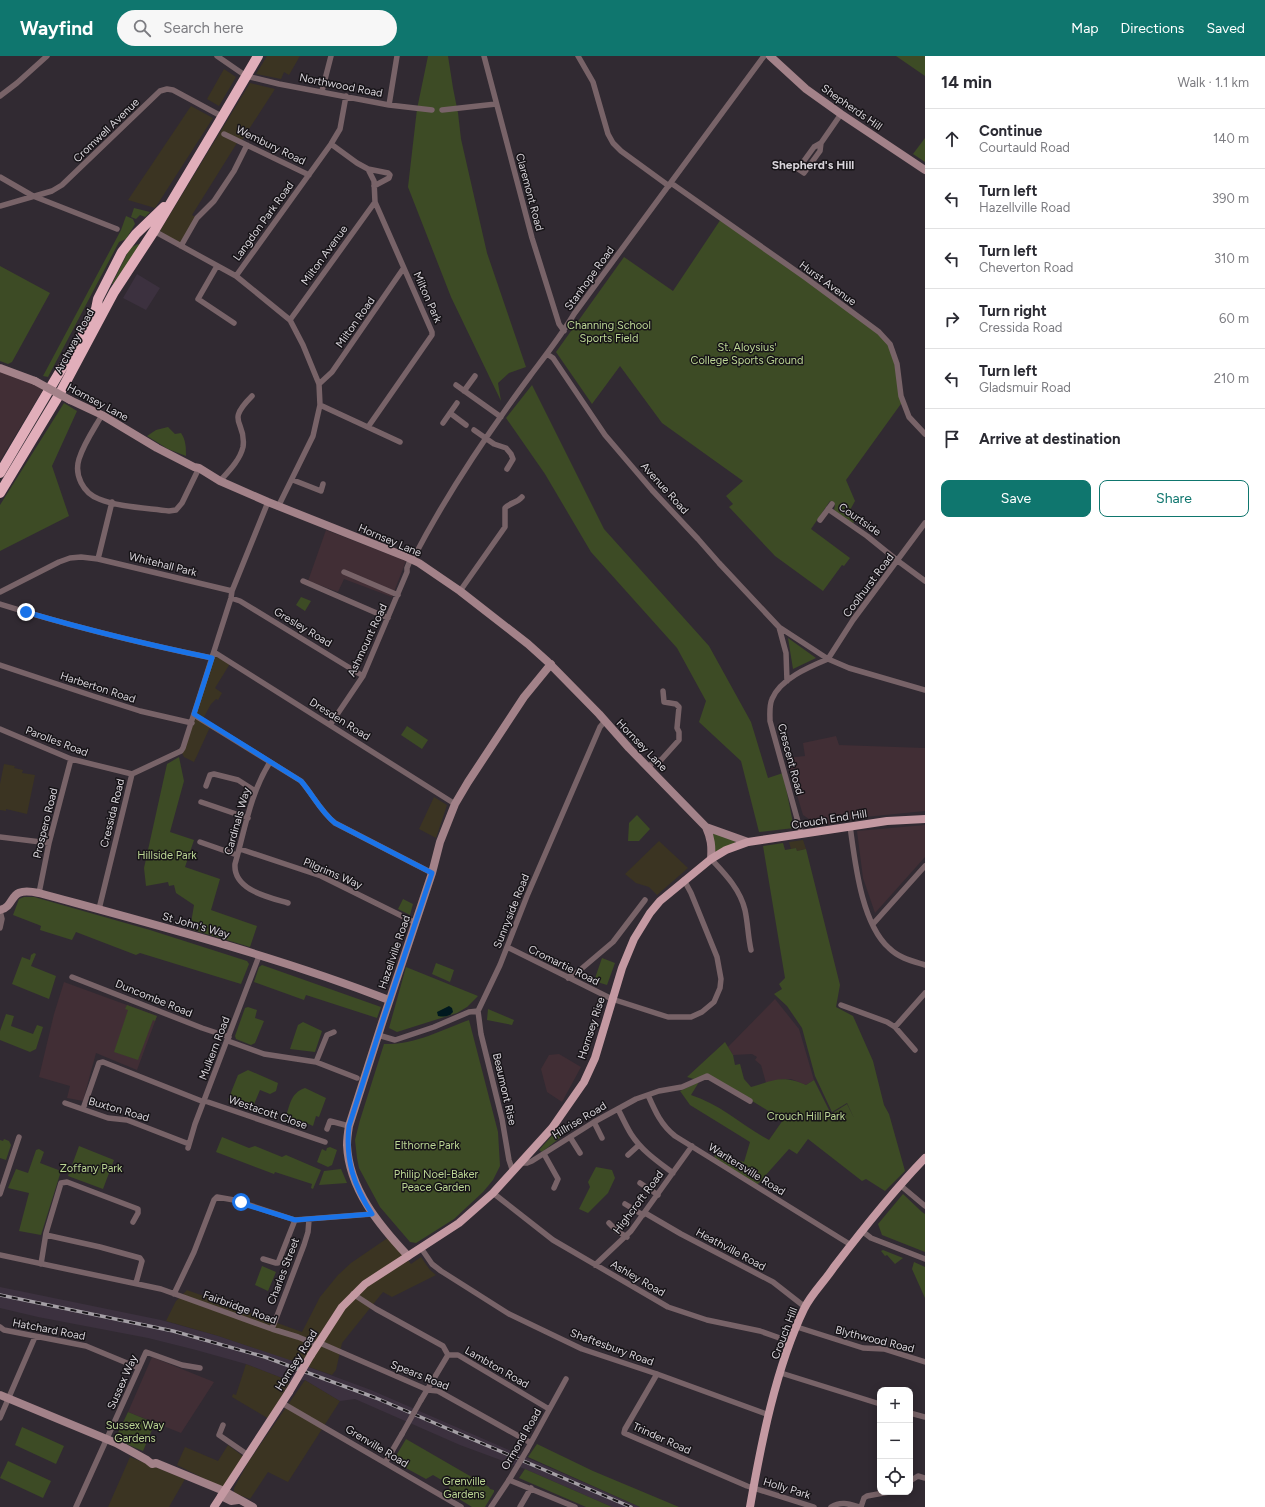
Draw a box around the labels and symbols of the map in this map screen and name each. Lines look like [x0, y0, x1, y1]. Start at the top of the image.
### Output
street label: Northwood Road [298, 71, 384, 100]
street label: Shepherds Hill [819, 82, 885, 133]
street label: Cromwell Avenue [71, 96, 142, 165]
street label: Wembury Road [234, 123, 308, 168]
street label: Claremont Road [513, 152, 546, 232]
district label: Shepherd's Hill [772, 158, 854, 172]
street label: Langdon Park Road [230, 179, 296, 263]
street label: Milton Avenue [298, 223, 350, 288]
street label: Stanhope Road [562, 244, 617, 313]
street label: Hurst Avenue [797, 258, 859, 308]
street label: Milton Park [411, 270, 445, 325]
street label: Milton Road [333, 294, 378, 350]
street label: Archway Road [52, 307, 97, 376]
park label: Channing School Sports Field [567, 319, 651, 345]
park label: St. Aloysius' College Sports Ground [691, 341, 803, 367]
street label: Hornsey Lane [65, 381, 131, 424]
street label: Avenue Road [638, 460, 691, 517]
street label: Courtside [836, 500, 883, 539]
street label: Hornsey Lane [356, 521, 423, 560]
street label: Whitehall Park [128, 550, 199, 579]
street label: Coolhurst Road [840, 551, 897, 620]
street label: Ashmount Road [345, 602, 390, 679]
route end [17, 603, 35, 621]
street label: Gresley Road [271, 605, 334, 650]
street label: Harberton Road [59, 669, 137, 706]
street label: Dresden Road [307, 696, 372, 743]
street label: Hornsey Lane [614, 717, 670, 774]
street label: Crescent Road [775, 722, 806, 796]
street label: Parolles Road [24, 724, 90, 759]
street label: Cressida Road [98, 777, 127, 849]
street label: Cardinals Way [222, 786, 253, 856]
street label: Prospero Road [30, 787, 61, 860]
street label: Crouch End Hill [790, 807, 868, 832]
park label: Hillside Park [137, 849, 197, 862]
street label: Pilgrims Way [301, 855, 364, 892]
street label: Sunnyside Road [491, 872, 532, 950]
street label: St John's Way [161, 910, 231, 941]
street label: Hazellville Road [376, 914, 413, 991]
street label: Cromartie Road [526, 943, 601, 988]
street label: Duncombe Road [113, 977, 194, 1020]
street label: Hornsey Rise [575, 995, 608, 1061]
street label: Mulkern Road [196, 1015, 233, 1082]
street label: Beaumont Rise [490, 1052, 519, 1127]
street label: Westacott Close [227, 1093, 309, 1132]
street label: Buxton Road [87, 1095, 151, 1124]
street label: Hillrise Road [550, 1099, 609, 1142]
park label: Crouch Hill Park [767, 1110, 846, 1123]
park label: Elthorne Park [394, 1139, 460, 1152]
street label: Warltersville Road [706, 1141, 787, 1198]
park label: Zoffany Park [60, 1162, 123, 1175]
park label: Philip Noel-Baker Peace Garden [394, 1168, 478, 1194]
street label: Highcroft Road [610, 1168, 666, 1236]
route start [232, 1193, 250, 1211]
street label: Heathville Road [694, 1226, 768, 1273]
street label: Charles Street [265, 1236, 302, 1306]
street label: Ashley Road [608, 1258, 667, 1299]
street label: Fairbridge Road [201, 1288, 278, 1327]
street label: Crouch Hill [769, 1305, 800, 1361]
street label: Hatchard Road [11, 1316, 86, 1343]
street label: Blythwood Road [834, 1323, 916, 1356]
street label: Shaftesbury Road [568, 1326, 655, 1369]
street label: Hornsey Road [273, 1327, 320, 1393]
street label: Lambton Road [462, 1344, 531, 1391]
street label: Sussex Way [105, 1353, 140, 1412]
street label: Spears Road [389, 1358, 451, 1393]
street label: Ormond Road [499, 1406, 544, 1472]
park label: Sussex Way Gardens [106, 1419, 164, 1445]
street label: Trinder Road [631, 1420, 693, 1457]
street label: Grenville Road [343, 1422, 411, 1470]
park label: Grenville Gardens [442, 1475, 486, 1501]
street label: Holly Park [762, 1475, 813, 1502]

